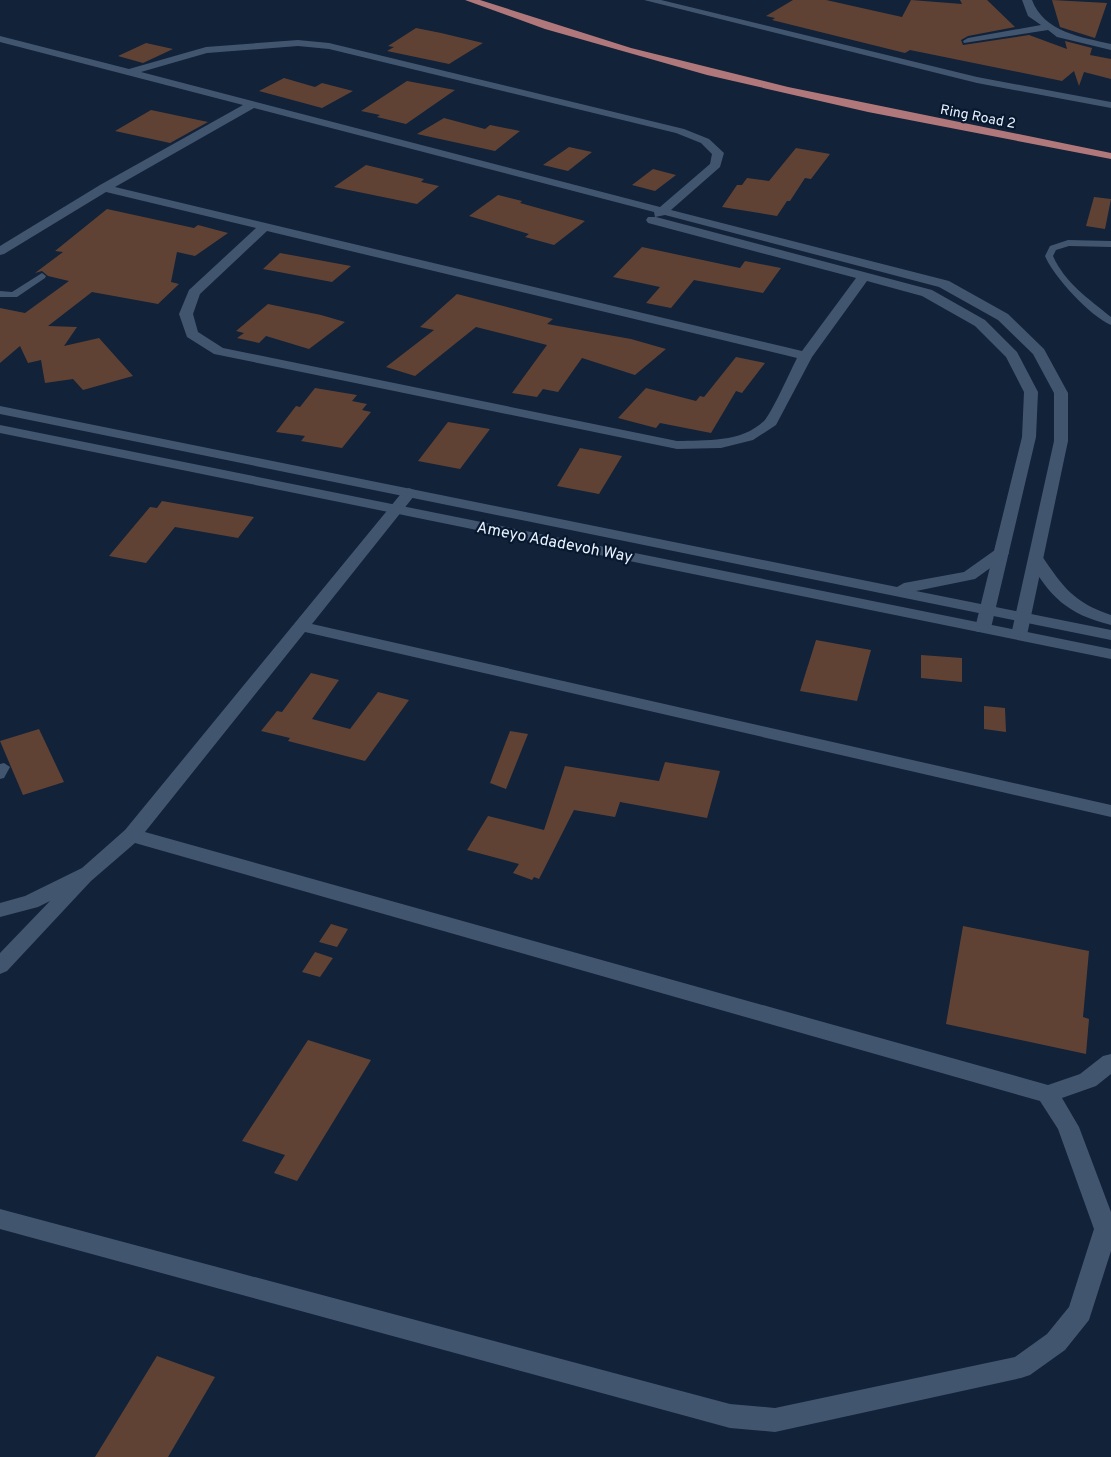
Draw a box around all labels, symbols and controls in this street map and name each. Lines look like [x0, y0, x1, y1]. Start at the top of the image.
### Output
street label: Ring Road 2 [939, 102, 1017, 133]
street label: Ameyo Adadevoh Way [475, 518, 634, 568]

